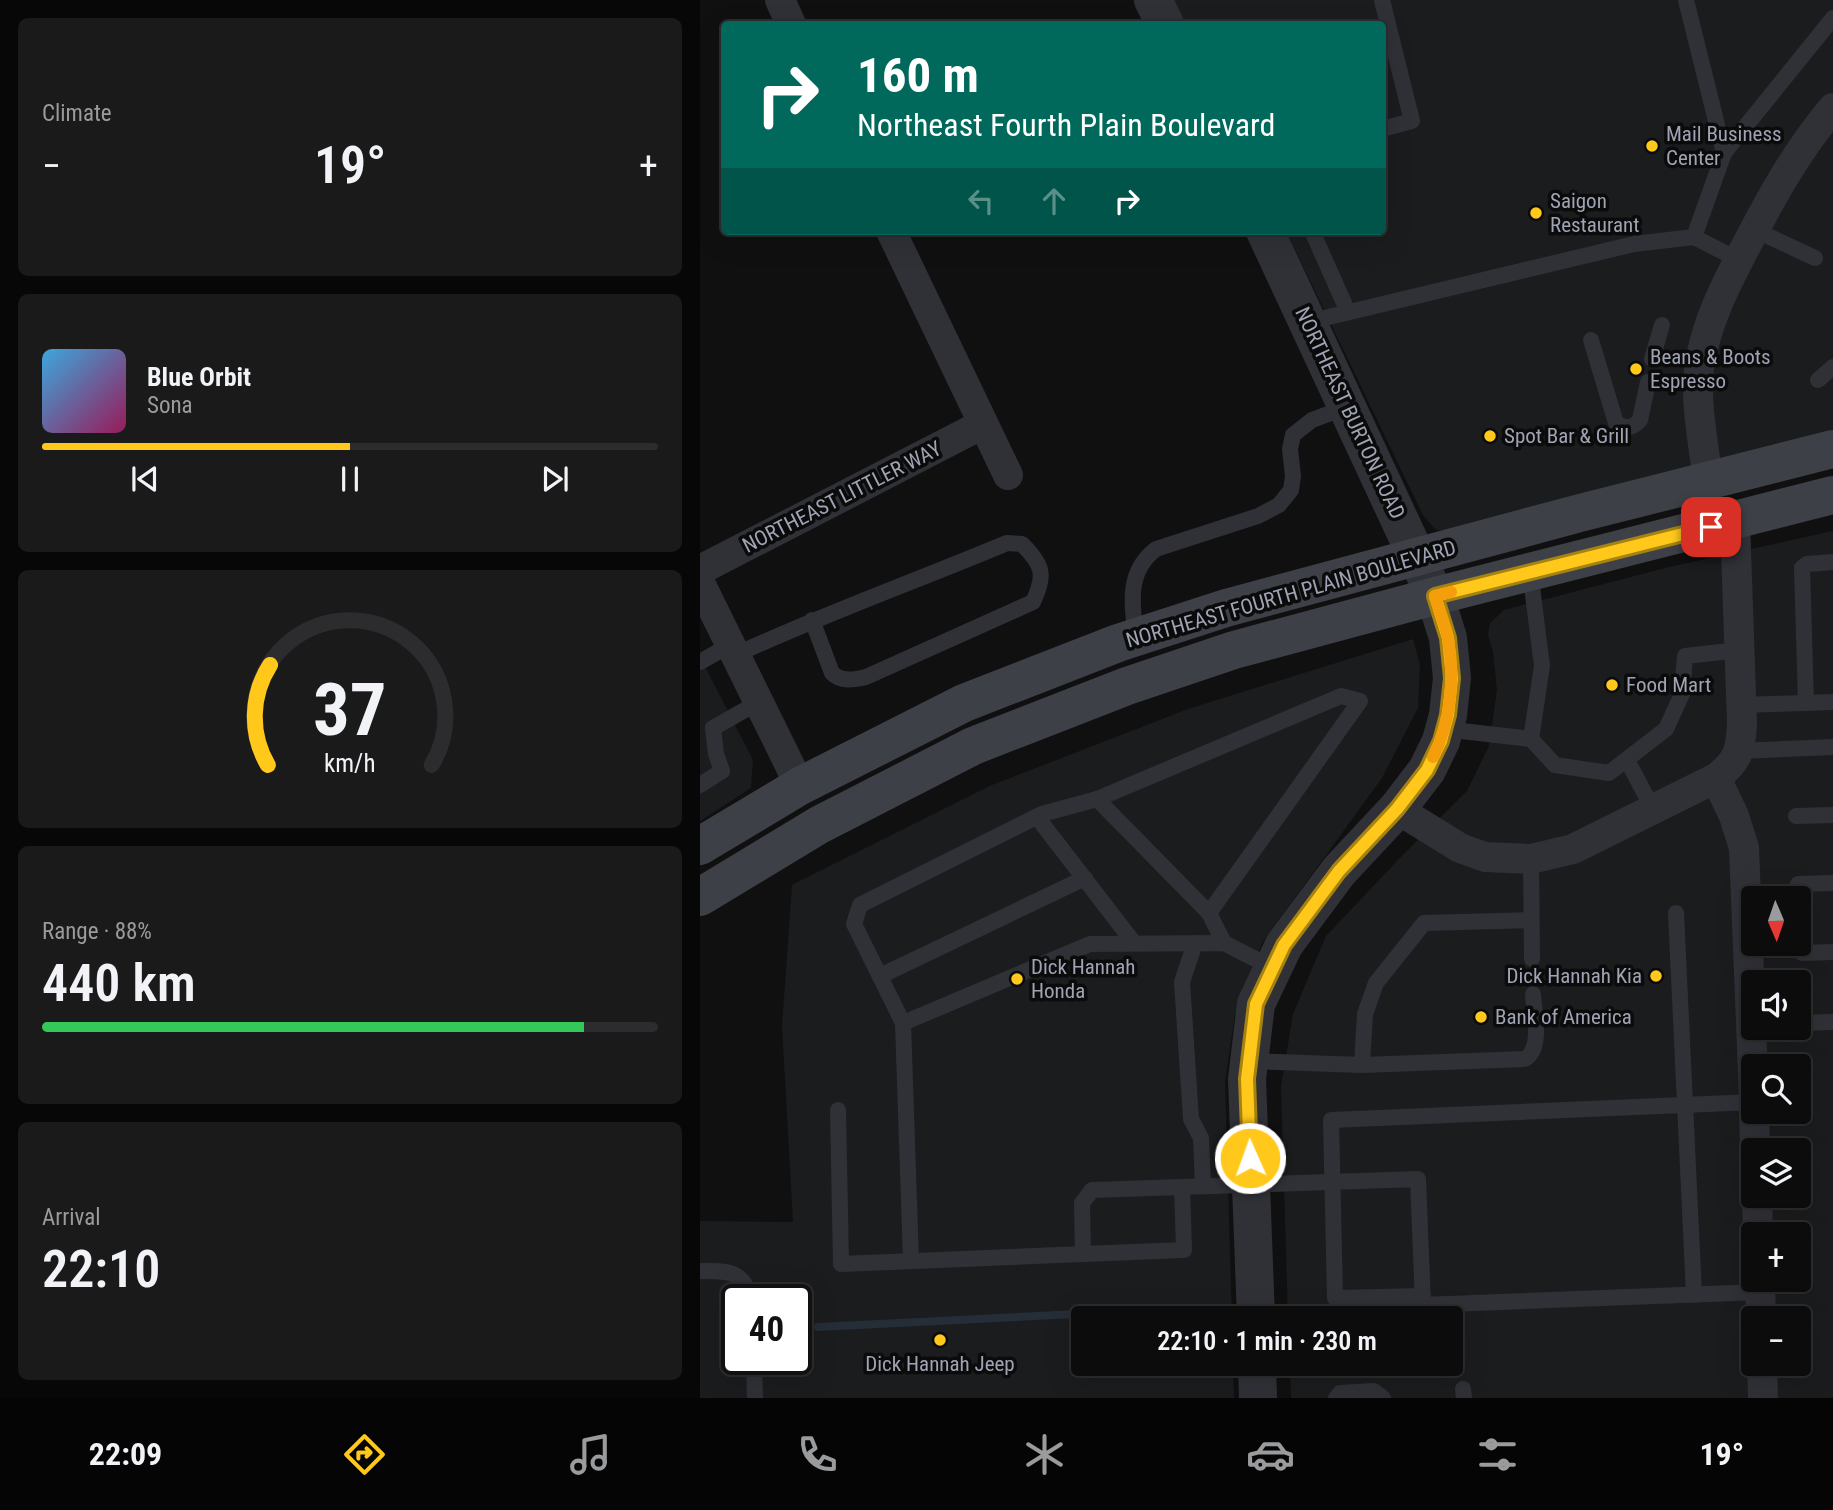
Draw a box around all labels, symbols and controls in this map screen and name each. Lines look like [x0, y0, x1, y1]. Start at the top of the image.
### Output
text: 160 m [857, 47, 979, 104]
icon: right [742, 49, 833, 140]
text: Climate [42, 100, 112, 127]
text: Northeast Fourth Plain Boulevard [857, 106, 1275, 144]
place label: Mail Business Center [1666, 122, 1782, 170]
text: 19° [314, 135, 386, 196]
marker: Mail Business Center [1644, 138, 1660, 154]
text: − [42, 144, 61, 188]
text: + [639, 144, 658, 188]
icon: left [962, 182, 1000, 220]
icon: ahead [1035, 182, 1073, 220]
icon: right [1108, 182, 1146, 220]
place label: Saigon Restaurant [1550, 189, 1639, 237]
marker: Saigon Restaurant [1528, 205, 1544, 221]
street label: NORTHEAST BURTON ROAD [1290, 303, 1410, 523]
place label: Beans & Boots Espresso [1650, 345, 1771, 393]
marker: Beans & Boots Espresso [1628, 361, 1644, 377]
text: Blue Orbit [147, 362, 251, 392]
text: Sona [147, 392, 193, 419]
place label: Spot Bar & Grill [1504, 424, 1629, 448]
marker: Spot Bar & Grill [1482, 428, 1498, 444]
street label: NORTHEAST LITTLER WAY [739, 436, 945, 558]
icon: previous [126, 460, 164, 498]
icon: pause [331, 460, 369, 498]
icon: next [536, 460, 574, 498]
pin [1681, 497, 1741, 557]
icon: arrive [1692, 508, 1730, 546]
street label: NORTHEAST FOURTH PLAIN BOULEVARD [1123, 535, 1459, 653]
text: 37 [313, 667, 387, 753]
place label: Food Mart [1626, 673, 1711, 697]
marker: Food Mart [1604, 677, 1620, 693]
text: km/h [324, 749, 376, 778]
north arrow [1741, 886, 1811, 956]
map controls [1741, 886, 1811, 1376]
text: Range · 88% [42, 918, 152, 945]
text: 440 km [42, 953, 196, 1014]
place label: Dick Hannah Honda [1031, 955, 1135, 1003]
place label: Dick Hannah Kia [1506, 964, 1642, 988]
marker: Dick Hannah Kia [1648, 968, 1664, 984]
button: sound [1741, 970, 1811, 1040]
marker: Dick Hannah Honda [1009, 971, 1025, 987]
place label: Bank of America [1495, 1005, 1632, 1029]
marker: Bank of America [1473, 1009, 1489, 1025]
button: search [1741, 1054, 1811, 1124]
position arrow [1213, 1121, 1287, 1195]
button: layers [1741, 1138, 1811, 1208]
text: Arrival [42, 1204, 101, 1231]
button: + [1741, 1222, 1811, 1292]
text: 22:10 [42, 1239, 160, 1300]
speed limit sign: 40 [721, 1284, 812, 1375]
button: − [1741, 1306, 1811, 1376]
text: 22:10 · 1 min · 230 m [1157, 1326, 1377, 1356]
marker: Dick Hannah Jeep [932, 1332, 948, 1348]
place label: Dick Hannah Jeep [865, 1352, 1015, 1376]
icon: directions [340, 1430, 389, 1479]
icon: music [566, 1430, 615, 1479]
icon: phone [793, 1430, 842, 1479]
icon: climate [1020, 1430, 1069, 1479]
icon: car [1246, 1430, 1295, 1479]
icon: filters [1473, 1430, 1522, 1479]
text: 22:09 [89, 1435, 162, 1473]
text: 19° [1699, 1435, 1744, 1473]

